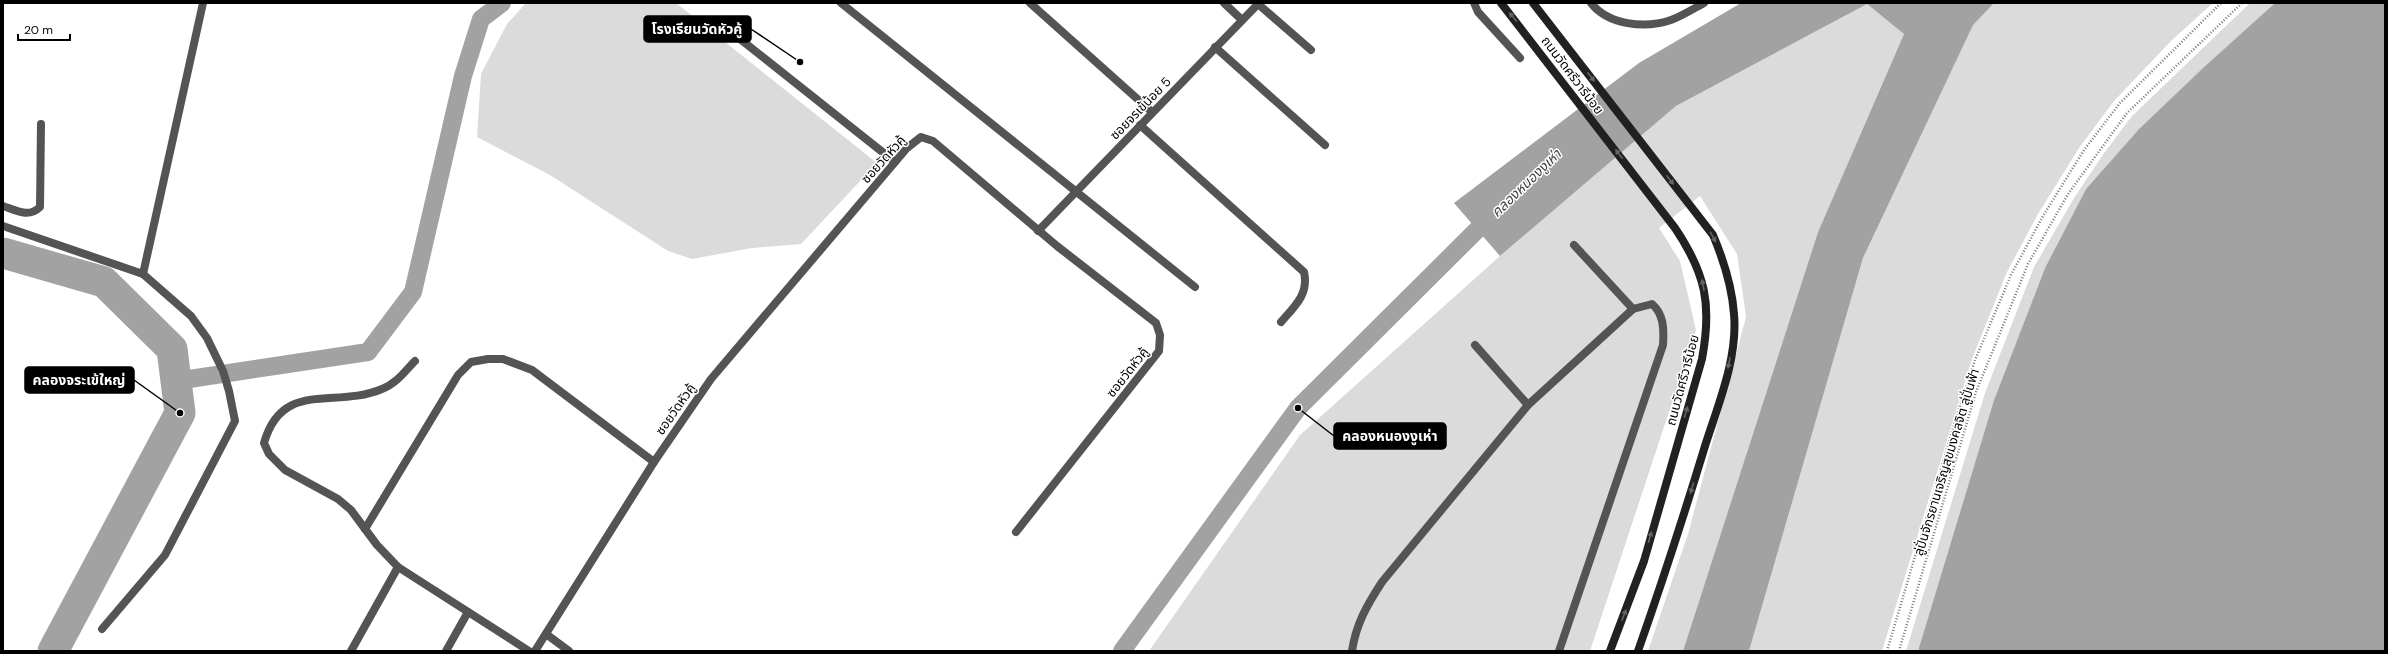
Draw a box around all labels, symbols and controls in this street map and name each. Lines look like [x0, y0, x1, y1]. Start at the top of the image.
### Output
one-way arrow [1509, 11, 1518, 22]
scale bar [18, 16, 70, 42]
callout: โรงเรียนวัดหัวคู้ [644, 16, 751, 42]
text: โรงเรียนวัดหัวคู้ [652, 20, 742, 39]
text: 20 m [24, 22, 53, 38]
street label: ถนนวัดศรีวารีน้อย [1538, 33, 1608, 118]
one-way arrow [1586, 72, 1595, 83]
street label: ซอยจรเข้น้อย 5 [1106, 73, 1175, 143]
street label: ซอยวัดหัวคู้ [857, 132, 909, 187]
water label: คลองหนองงูเห่า [1487, 144, 1566, 221]
one-way arrow [1615, 148, 1623, 159]
one-way arrow [1666, 174, 1675, 185]
one-way arrow [1709, 231, 1716, 243]
one-way arrow [1699, 279, 1705, 291]
street label: ถนนวัดศรีวารีน้อย [1662, 333, 1703, 428]
street label: ซอยวัดหัวคู้ [1103, 344, 1152, 401]
one-way arrow [1725, 357, 1731, 369]
street label: ลู่ปั่นจักรยานเจริญสุขมงคลจิต ลู่ปั่นฟ้า [1909, 366, 1983, 558]
callout: คลองจระเข้ใหญ่ [25, 367, 134, 393]
text: คลองจระเข้ใหญ่ [33, 371, 126, 389]
street label: ซอยวัดหัวคู้ [652, 380, 699, 438]
one-way arrow [1683, 405, 1689, 417]
callout: คลองหนองงูเห่า [1334, 423, 1446, 449]
text: คลองหนองงูเห่า [1342, 427, 1438, 446]
one-way arrow [1689, 482, 1695, 494]
one-way arrow [1648, 530, 1654, 543]
one-way arrow [1621, 608, 1627, 620]

